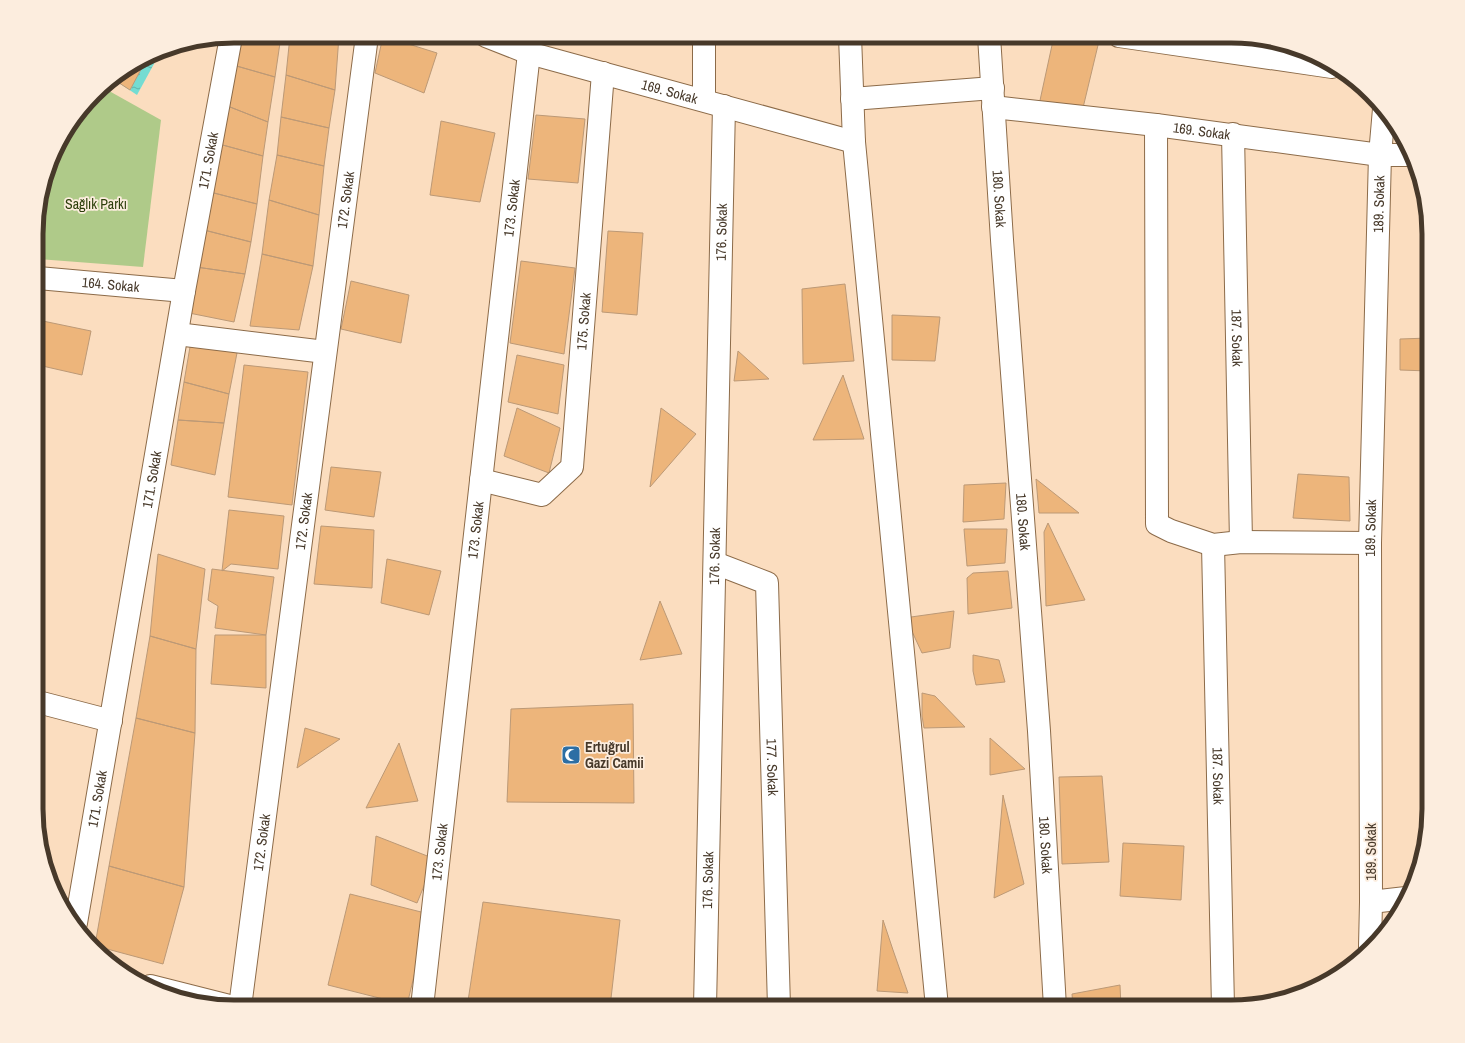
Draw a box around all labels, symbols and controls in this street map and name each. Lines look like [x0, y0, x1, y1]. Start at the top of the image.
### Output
street label: 169. Sokak [639, 75, 700, 108]
street label: 169. Sokak [1172, 118, 1232, 144]
street label: 171. Sokak [194, 130, 222, 190]
street label: 180. Sokak [989, 169, 1010, 228]
street label: 172. Sokak [333, 170, 358, 230]
street label: 189. Sokak [1369, 175, 1388, 233]
street label: 173. Sokak [499, 178, 524, 238]
park label: Sağlık Parkı [65, 195, 127, 213]
street label: 176. Sokak [712, 203, 731, 261]
street label: 164. Sokak [81, 273, 140, 296]
street label: 175. Sokak [572, 292, 595, 351]
street label: 187. Sokak [1227, 309, 1247, 367]
street label: 171. Sokak [138, 449, 166, 509]
street label: 172. Sokak [291, 491, 316, 551]
street label: 180. Sokak [1012, 492, 1034, 551]
street label: 189. Sokak [1361, 499, 1380, 557]
street label: 173. Sokak [463, 500, 488, 560]
street label: 176. Sokak [705, 527, 724, 585]
place label: Ertuğrul Gazi Camii [585, 738, 644, 772]
street label: 177. Sokak [762, 738, 782, 796]
mosque icon: Ertuğrul Gazi Camii [560, 744, 582, 766]
street label: 187. Sokak [1208, 747, 1228, 805]
street label: 171. Sokak [84, 769, 111, 829]
street label: 172. Sokak [249, 812, 274, 872]
street label: 180. Sokak [1035, 816, 1056, 874]
street label: 173. Sokak [427, 822, 452, 882]
street label: 189. Sokak [1362, 823, 1380, 881]
street label: 176. Sokak [698, 851, 717, 909]

